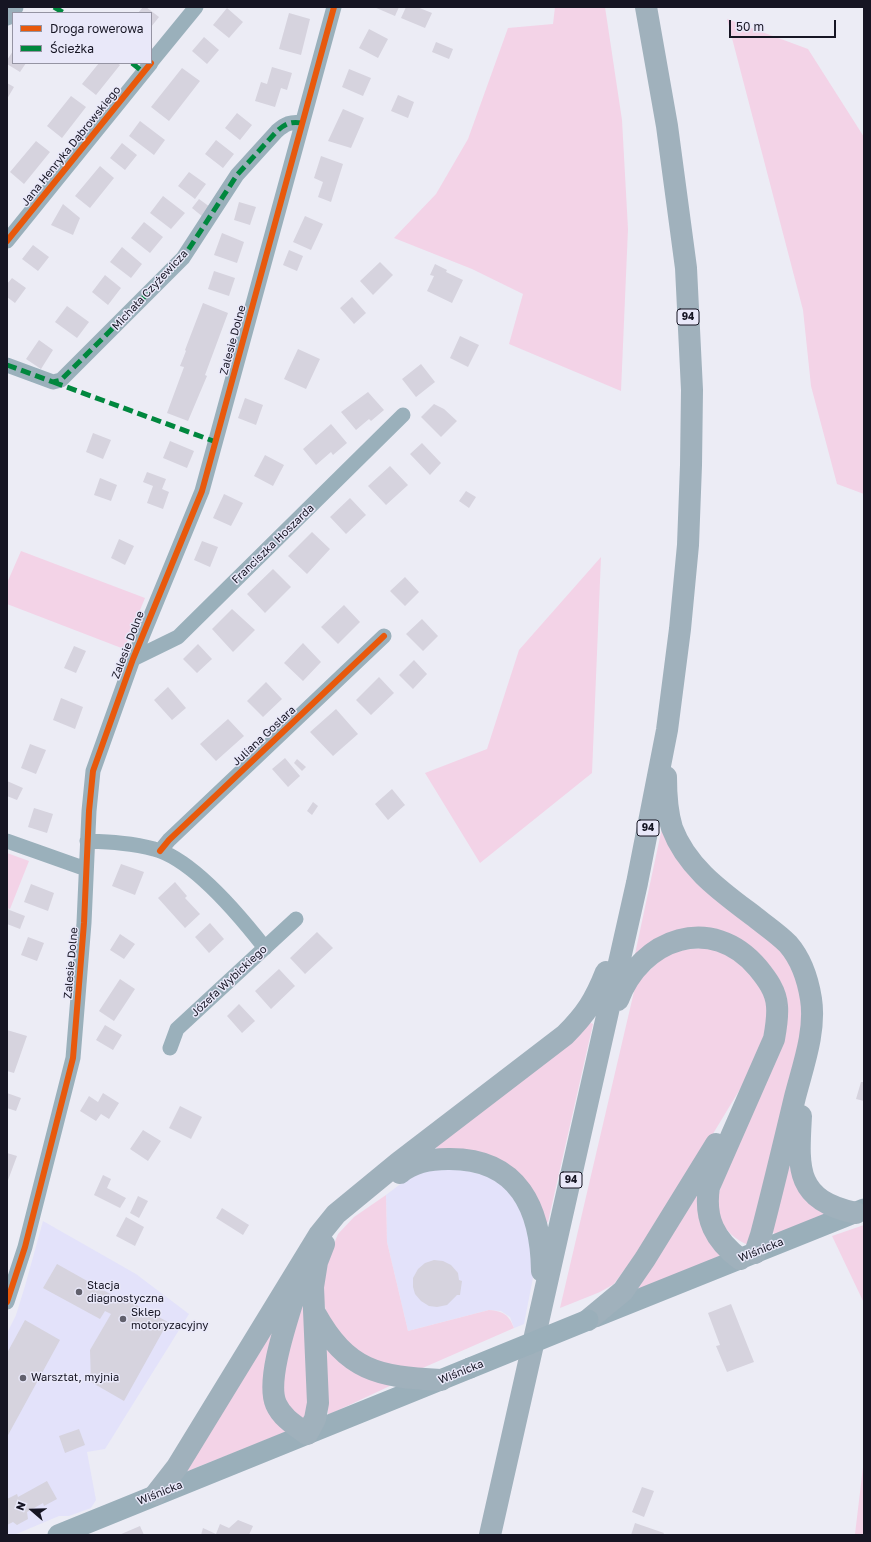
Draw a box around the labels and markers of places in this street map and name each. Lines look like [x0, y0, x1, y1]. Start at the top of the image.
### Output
place label: Stacja diagnostyczna [87, 1279, 164, 1305]
marker: Stacja diagnostyczna [74, 1287, 84, 1297]
place label: Sklep motoryzacyjny [131, 1306, 209, 1332]
marker: Sklep motoryzacyjny [118, 1314, 128, 1324]
place label: Warsztat, myjnia [31, 1371, 119, 1385]
marker: Warsztat, myjnia [18, 1373, 28, 1383]

